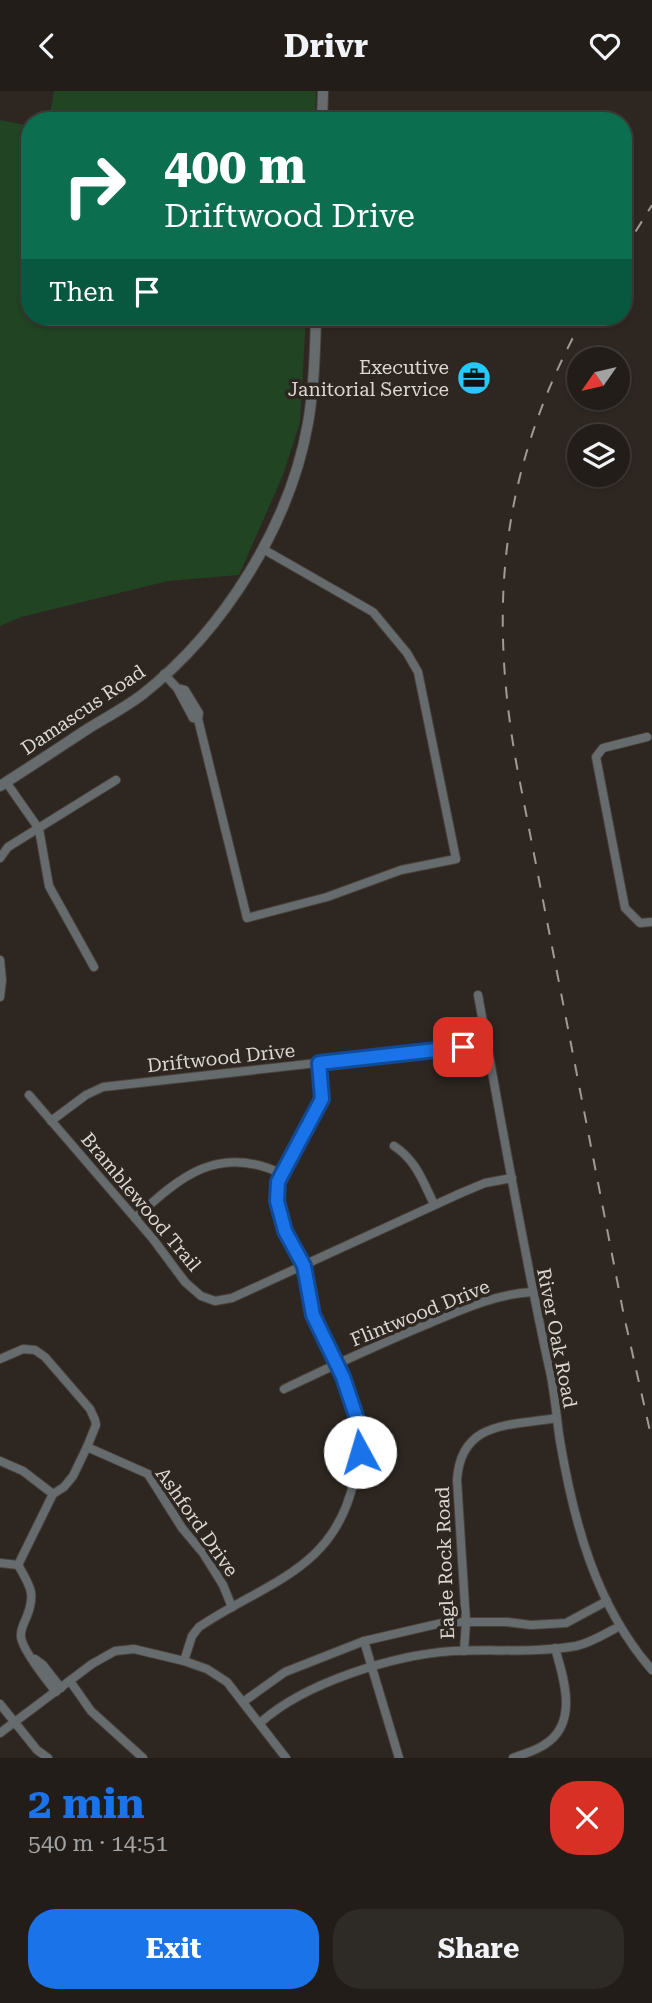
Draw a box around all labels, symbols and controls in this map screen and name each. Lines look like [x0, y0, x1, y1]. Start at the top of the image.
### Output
icon: back [28, 27, 66, 65]
text: Drivr [284, 27, 368, 65]
icon: heart [586, 27, 624, 65]
text: 400 m [164, 138, 306, 195]
icon: right [49, 140, 140, 231]
text: Driftwood Drive [164, 197, 415, 235]
icon: arrive [128, 273, 166, 311]
text: Then [49, 277, 114, 307]
north arrow [567, 347, 630, 409]
map controls [567, 347, 630, 487]
place label: Executive Janitorial Service [288, 356, 449, 401]
office icon: Executive Janitorial Service [455, 359, 493, 397]
button: layers [567, 424, 630, 487]
street label: Damascus Road [17, 660, 149, 760]
pin [433, 1017, 493, 1077]
icon: arrive [444, 1028, 482, 1066]
street label: Driftwood Drive [146, 1039, 296, 1077]
street label: Bramblewood Trail [76, 1128, 206, 1276]
street label: River Oak Road [532, 1266, 582, 1410]
street label: Flintwood Drive [347, 1275, 493, 1351]
position arrow [323, 1415, 397, 1489]
street label: Ashford Drive [151, 1463, 243, 1581]
street label: Eagle Rock Road [431, 1486, 459, 1640]
text: 2 min [28, 1779, 145, 1828]
button: close [550, 1781, 624, 1855]
text: 540 m · 14:51 [28, 1830, 168, 1857]
button: Exit [28, 1909, 319, 1989]
button: Share [333, 1909, 624, 1989]

